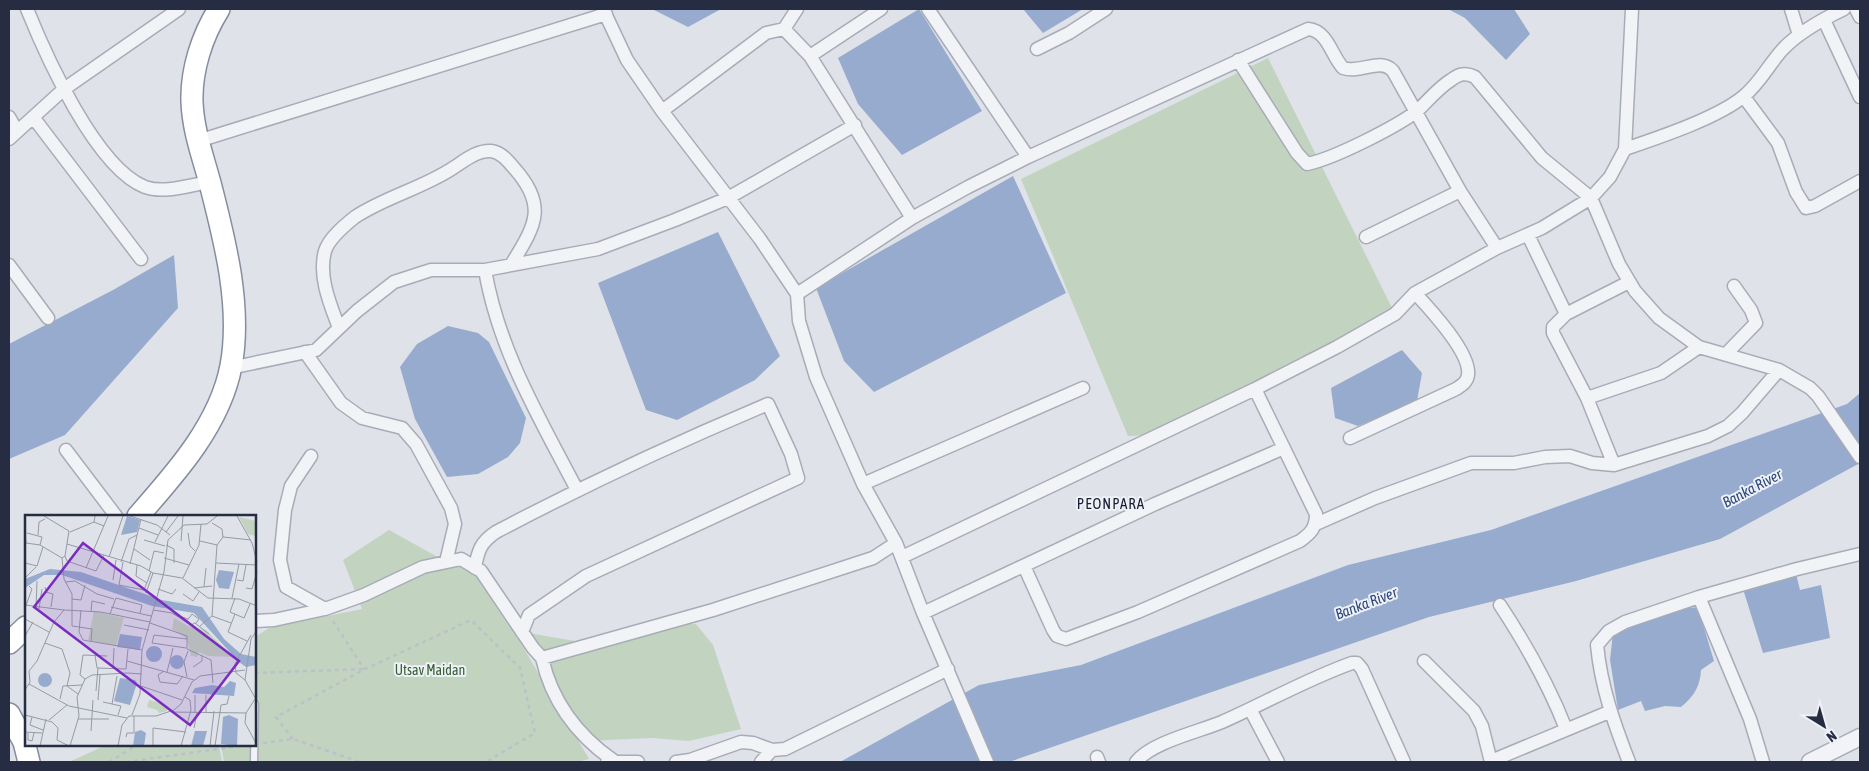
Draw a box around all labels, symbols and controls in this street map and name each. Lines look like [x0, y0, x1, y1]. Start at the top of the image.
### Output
water label: Banka River [1719, 465, 1785, 511]
district label: PEONPARA [1077, 495, 1145, 512]
inset map [25, 515, 256, 746]
water label: Banka River [1333, 583, 1400, 623]
park label: Utsav Maidan [395, 662, 465, 678]
north arrow [1799, 701, 1849, 751]
text: N [1824, 728, 1840, 745]

